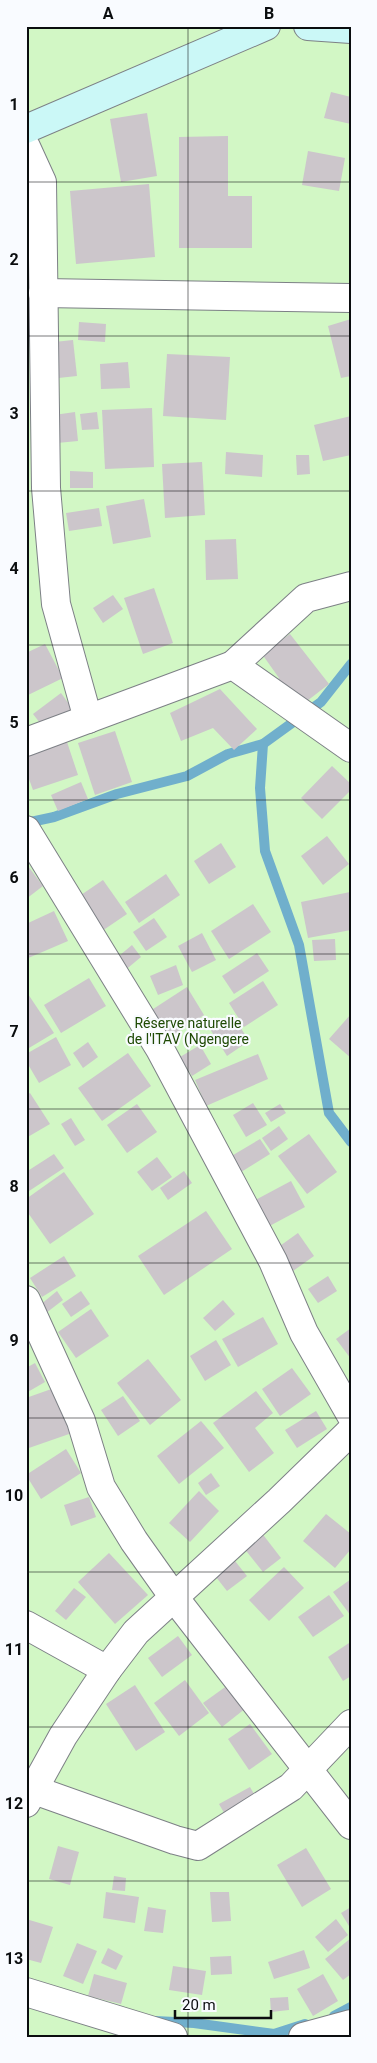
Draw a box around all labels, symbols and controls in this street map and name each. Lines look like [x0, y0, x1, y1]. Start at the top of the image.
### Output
text: A [103, 4, 114, 23]
text: B [264, 4, 274, 23]
text: 1 [9, 95, 19, 114]
text: 2 [9, 250, 19, 269]
text: 3 [9, 404, 19, 423]
text: 4 [9, 559, 19, 578]
text: 5 [9, 713, 19, 732]
text: 6 [9, 868, 19, 887]
park label: Réserve naturelle de l'ITAV (Ngengere [127, 1015, 249, 1048]
text: 7 [9, 1022, 19, 1041]
text: 8 [9, 1177, 19, 1196]
text: 9 [9, 1331, 19, 1350]
text: 10 [5, 1486, 23, 1505]
text: 11 [5, 1640, 23, 1659]
text: 12 [5, 1794, 23, 1813]
text: 13 [5, 1949, 23, 1968]
scale bar [175, 1988, 271, 2020]
text: 20 m [182, 1996, 216, 2014]

